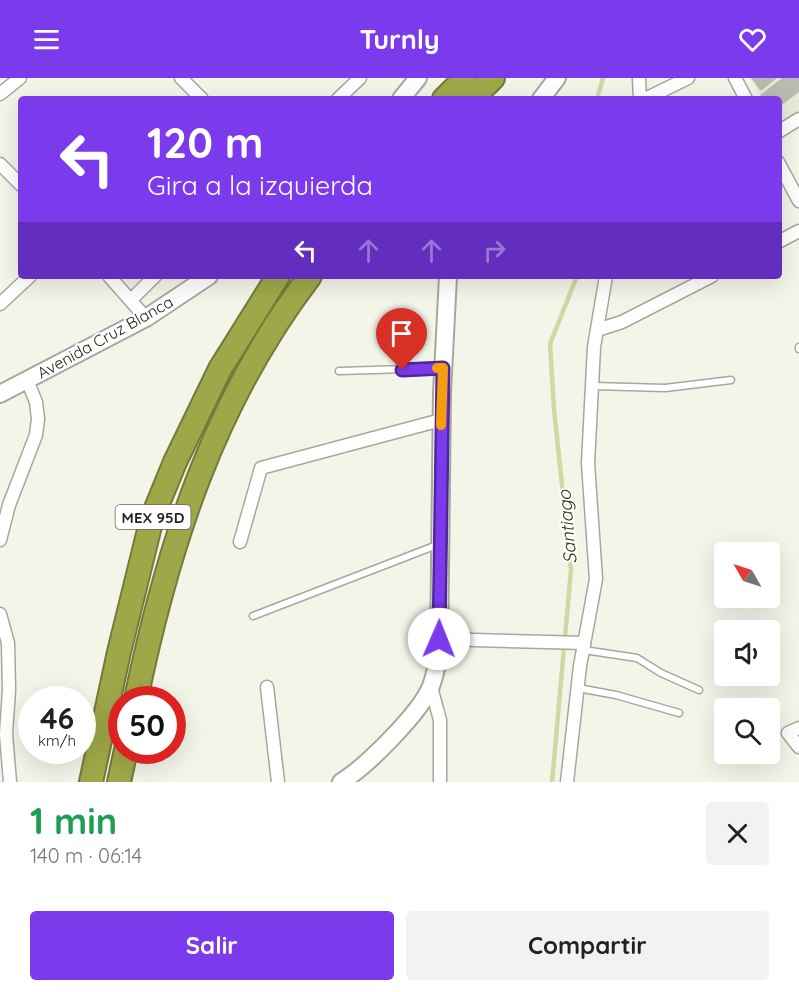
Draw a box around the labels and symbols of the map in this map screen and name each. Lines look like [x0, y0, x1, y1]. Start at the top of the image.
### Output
street label: Avenida Cruz Blanca [33, 291, 177, 383]
pin [376, 308, 427, 370]
water label: Santiago [552, 488, 582, 565]
road number: MEX 95D [116, 505, 190, 529]
north arrow [714, 542, 780, 608]
position arrow [407, 607, 471, 671]
speed limit sign: 50 [108, 686, 186, 764]

